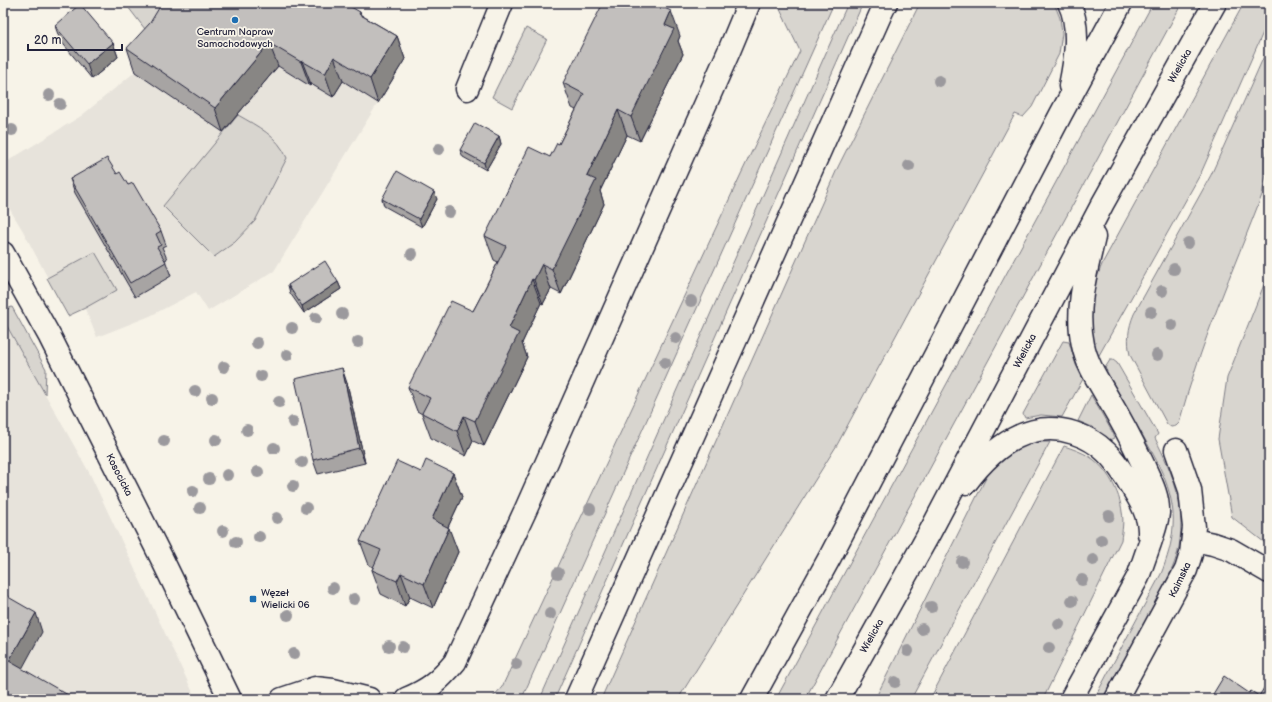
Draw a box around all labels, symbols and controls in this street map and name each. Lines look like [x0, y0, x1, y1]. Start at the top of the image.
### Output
marker: Centrum Napraw Samochodowych [230, 15, 240, 25]
scale bar [28, 26, 122, 52]
place label: Centrum Napraw Samochodowych [197, 26, 274, 50]
text: 20 m [34, 33, 61, 48]
street label: Wielicka [1166, 47, 1194, 85]
street label: Wielicka [1011, 331, 1039, 370]
street label: Kosocicka [103, 452, 135, 499]
street label: Kaimska [1166, 560, 1194, 600]
place label: Węzeł Wielicki 06 [261, 587, 310, 611]
marker: Węzeł Wielicki 06 [248, 594, 258, 604]
street label: Wielicka [858, 617, 886, 655]

